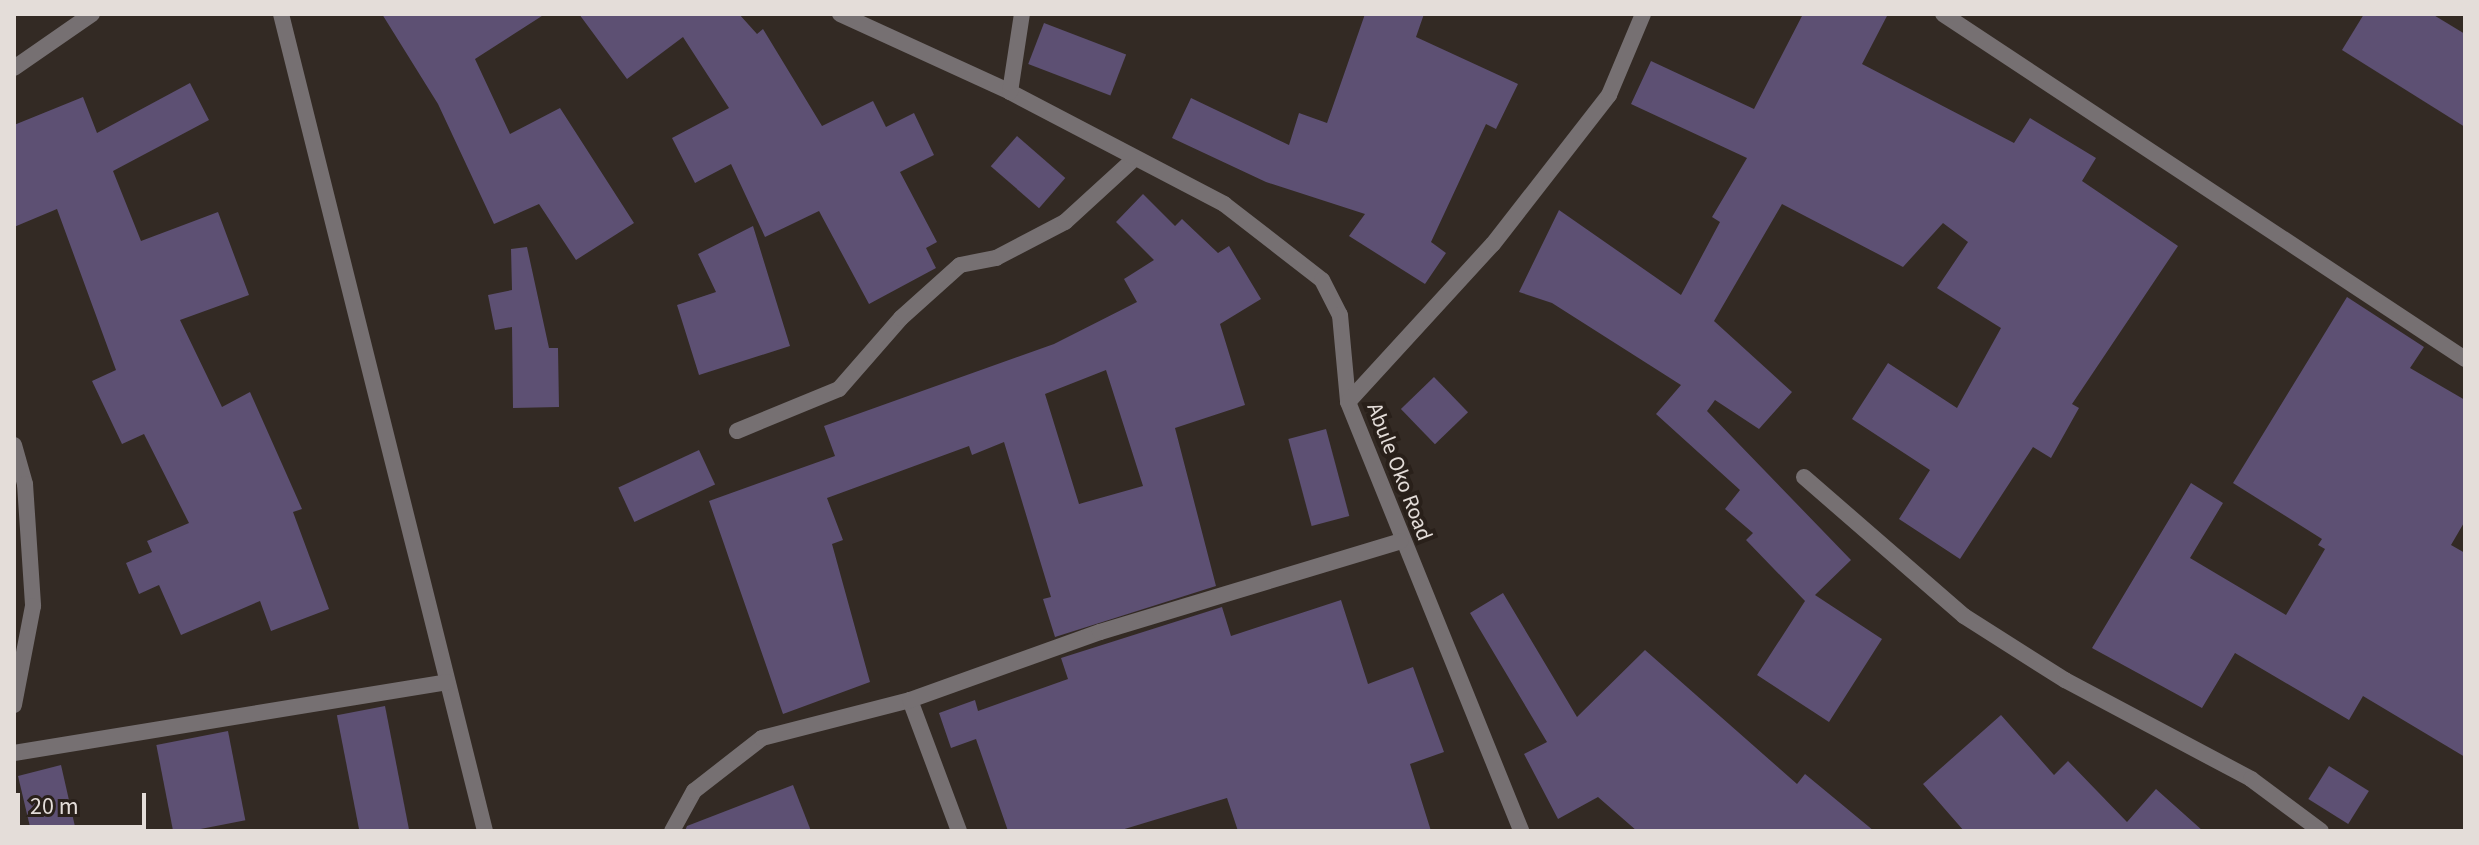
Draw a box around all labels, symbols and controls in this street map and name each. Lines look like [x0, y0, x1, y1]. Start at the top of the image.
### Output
street label: Abule Oko Road [1361, 399, 1437, 545]
scale bar [20, 777, 150, 827]
text: 20 m [30, 789, 79, 824]

